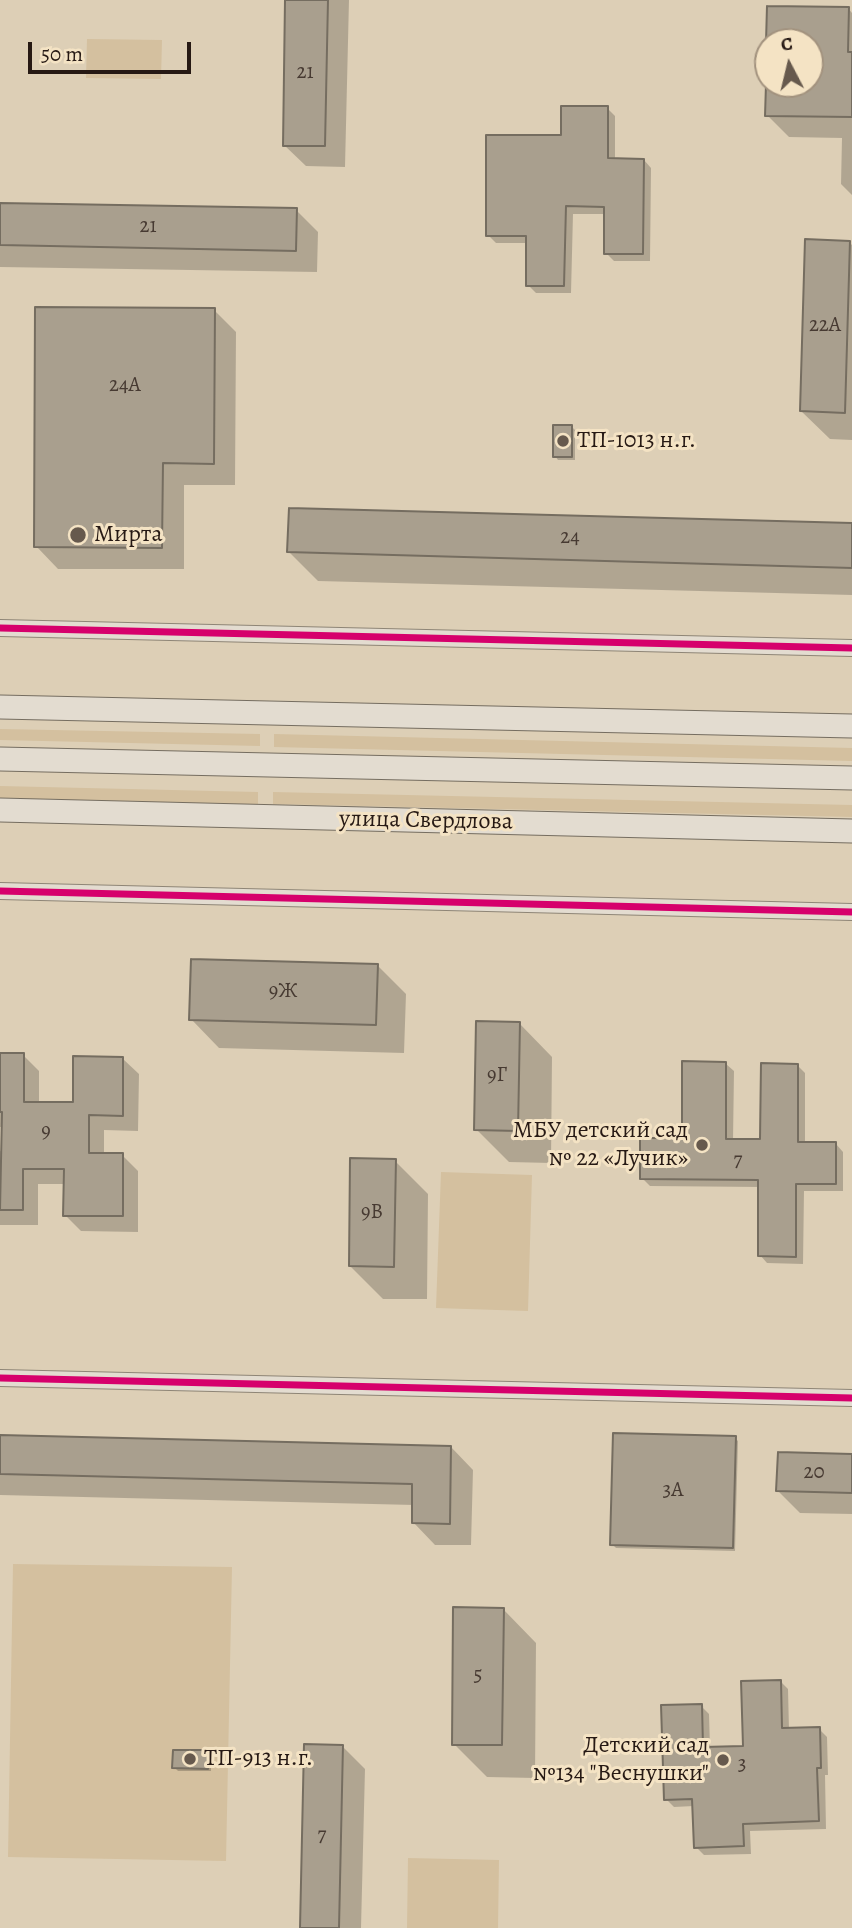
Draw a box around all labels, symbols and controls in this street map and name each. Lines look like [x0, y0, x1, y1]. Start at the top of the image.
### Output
scale bar [32, 28, 194, 72]
north arrow [754, 28, 824, 98]
text: С [779, 31, 794, 58]
text: 50 m [41, 40, 83, 68]
house number: 21 [296, 60, 314, 86]
house number: 21 [139, 214, 157, 240]
house number: 22А [809, 313, 841, 339]
house number: 24А [109, 373, 141, 399]
place label: ТП-1013 н.г. [577, 427, 696, 455]
marker: ТП-1013 н.г. [555, 433, 571, 449]
place label: Мирта [94, 521, 162, 549]
marker: Мирта [68, 525, 88, 545]
house number: 24 [560, 525, 580, 551]
street label: улица Свердлова [339, 805, 513, 837]
house number: 9Ж [269, 979, 297, 1005]
house number: 9Г [487, 1063, 507, 1089]
place label: МБУ детский сад № 22 «Лучик» [513, 1117, 688, 1173]
house number: 9 [41, 1119, 51, 1145]
marker: МБУ детский сад № 22 «Лучик» [694, 1137, 710, 1153]
house number: 7 [734, 1148, 742, 1174]
house number: 9В [361, 1200, 383, 1226]
house number: 20 [803, 1460, 825, 1486]
house number: 3А [663, 1478, 683, 1504]
house number: 5 [473, 1663, 483, 1689]
place label: Детский сад №134 "Веснушки" [533, 1732, 709, 1788]
place label: ТП-913 н.г. [204, 1745, 313, 1773]
marker: ТП-913 н.г. [182, 1751, 198, 1767]
marker: Детский сад №134 "Веснушки" [715, 1752, 731, 1768]
house number: 3 [738, 1752, 746, 1778]
house number: 7 [318, 1823, 326, 1849]

